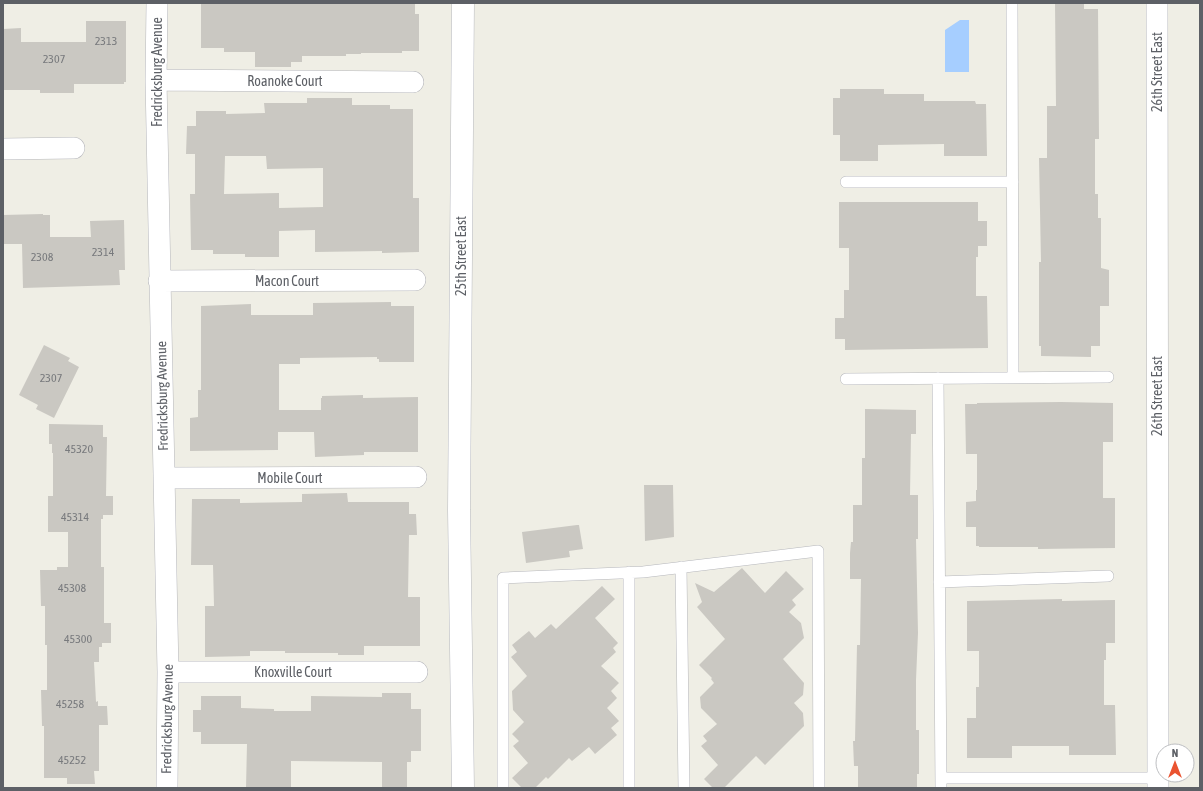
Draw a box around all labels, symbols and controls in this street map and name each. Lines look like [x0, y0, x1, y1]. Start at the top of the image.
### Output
street label: Fredricksburg Avenue [149, 17, 165, 127]
street label: 26th Street East [1149, 32, 1165, 112]
house number: 2313 [95, 34, 117, 48]
house number: 2307 [43, 52, 66, 66]
street label: Roanoke Court [247, 73, 323, 89]
street label: 25th Street East [453, 216, 469, 296]
house number: 2314 [92, 245, 115, 259]
house number: 2308 [31, 250, 54, 264]
street label: Macon Court [255, 273, 319, 289]
street label: Fredricksburg Avenue [153, 341, 171, 451]
street label: 26th Street East [1149, 356, 1165, 436]
house number: 2307 [40, 371, 63, 385]
house number: 45320 [65, 442, 93, 456]
street label: Mobile Court [257, 470, 323, 486]
house number: 45314 [61, 510, 89, 524]
house number: 45308 [58, 581, 86, 595]
house number: 45300 [64, 632, 92, 646]
street label: Fredricksburg Avenue [158, 664, 176, 774]
street label: Knoxville Court [254, 664, 332, 680]
house number: 45258 [56, 697, 84, 711]
north arrow [1155, 743, 1195, 783]
text: N [1172, 747, 1178, 759]
house number: 45252 [58, 753, 86, 767]

